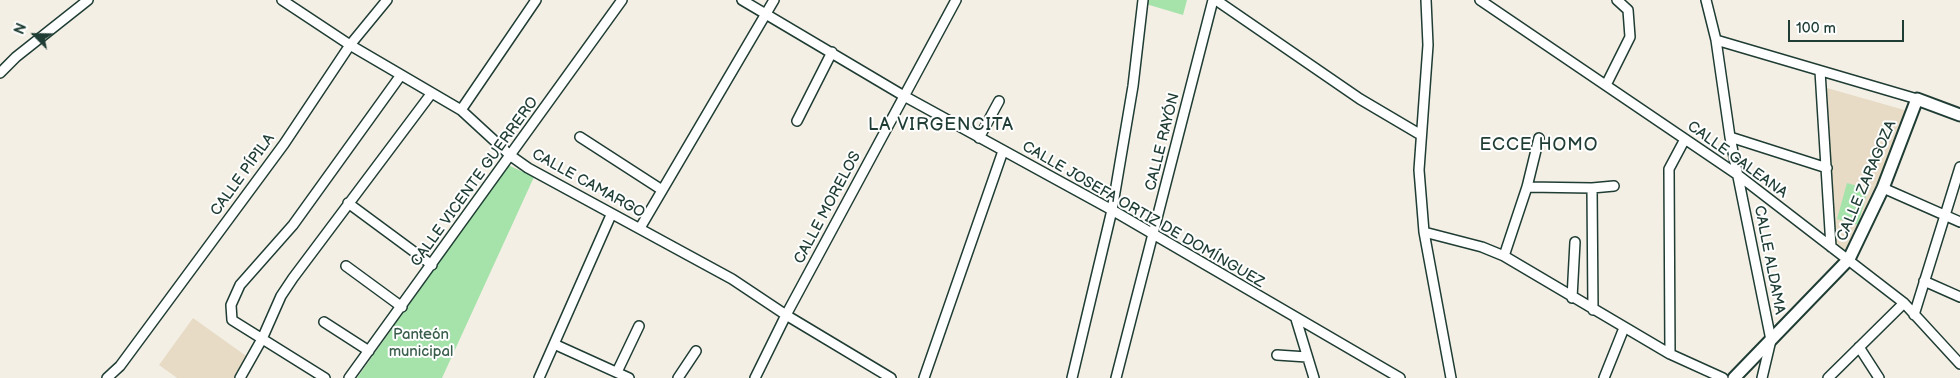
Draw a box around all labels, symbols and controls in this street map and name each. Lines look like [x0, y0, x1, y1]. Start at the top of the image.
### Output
north arrow [10, 10, 60, 60]
scale bar [1790, 10, 1906, 42]
text: 100 m [1796, 19, 1836, 38]
text: N [11, 21, 31, 37]
street label: CALLE RAYÓN [1142, 91, 1184, 193]
street label: CALLE VICENTE GUERRERO [407, 94, 543, 270]
district label: LA VIRGENCITA [866, 114, 1016, 136]
street label: CALLE GALEANA [1683, 118, 1791, 202]
street label: CALLE ZARAGOZA [1833, 118, 1901, 244]
street label: CALLE PÍPILA [207, 130, 279, 220]
district label: ECCE HOMO [1478, 134, 1600, 156]
street label: CALLE JOSEFA ORTIZ DE DOMÍNGUEZ [1019, 138, 1267, 292]
street label: CALLE CAMARGO [528, 146, 648, 222]
street label: CALLE MORELOS [791, 149, 865, 267]
street label: CALLE ALDAMA [1750, 204, 1788, 316]
park label: Panteón municipal [389, 326, 453, 361]

